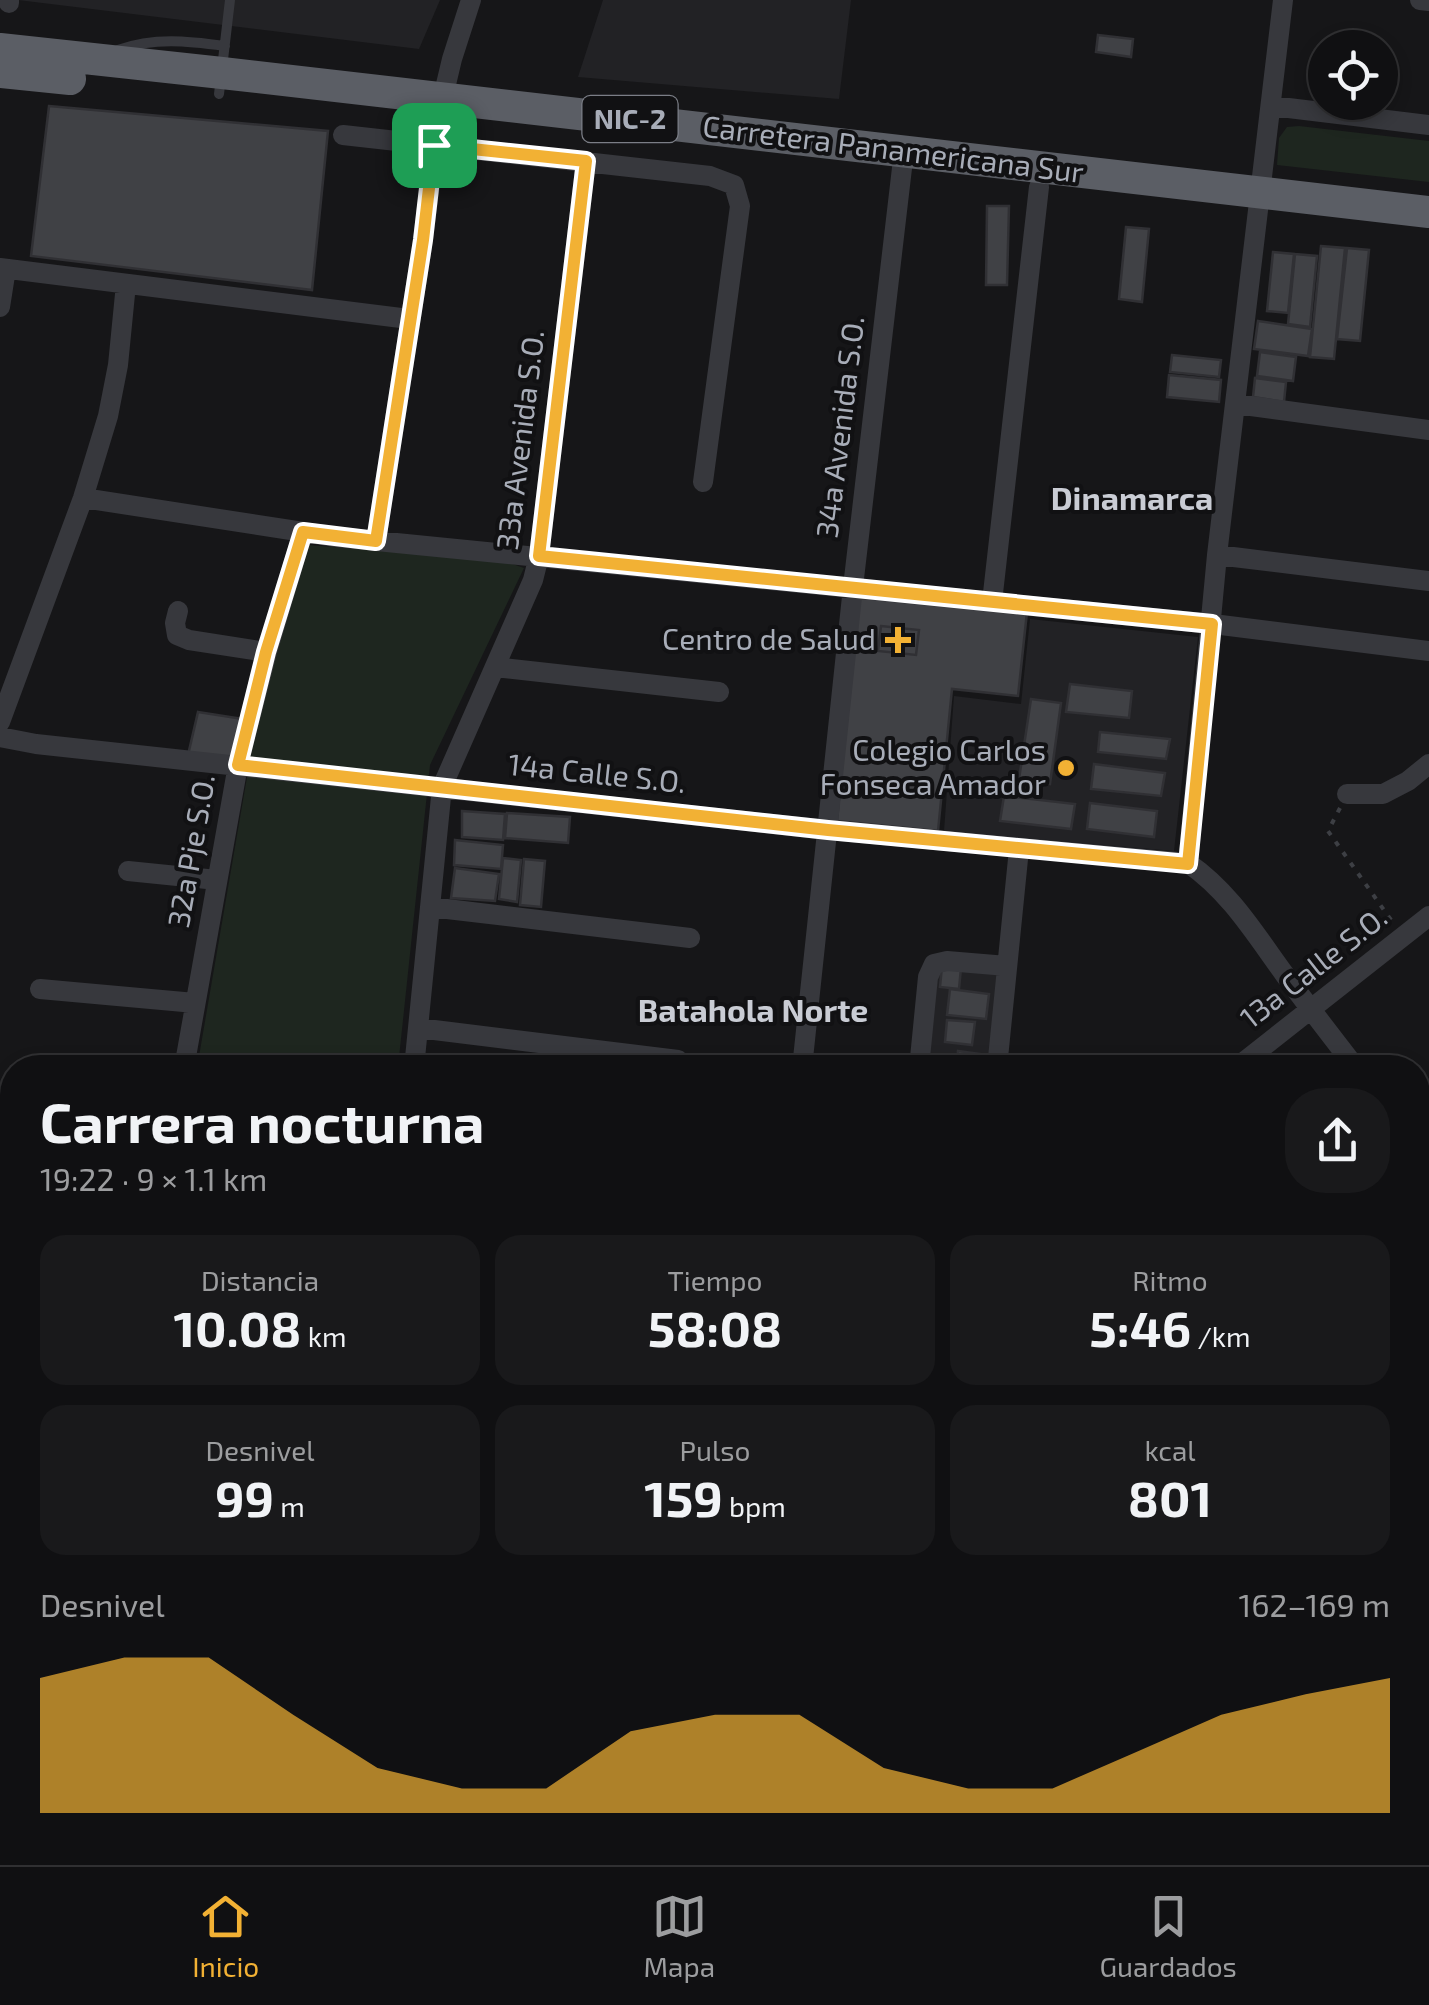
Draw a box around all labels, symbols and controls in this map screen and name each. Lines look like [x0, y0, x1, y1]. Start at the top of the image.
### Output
map controls [1308, 30, 1398, 120]
button: locate [1308, 30, 1398, 120]
road number: NIC-2 [582, 96, 678, 142]
pin [392, 103, 477, 188]
street label: Carretera Panamericana Sur [701, 107, 1086, 189]
icon: arrive [407, 118, 462, 173]
street label: 34a Avenida S.O. [808, 314, 870, 540]
street label: 33a Avenida S.O. [488, 328, 550, 552]
district label: Dinamarca [1051, 478, 1213, 516]
place label: Centro de Salud [662, 620, 876, 656]
marker: Centro de Salud [885, 627, 911, 653]
place label: Colegio Carlos Fonseca Amador [820, 731, 1046, 801]
street label: 14a Calle S.O. [507, 745, 688, 799]
marker: Colegio Carlos Fonseca Amador [1055, 757, 1077, 779]
street label: 32a Pje S.O. [159, 771, 221, 930]
street label: 13a Calle S.O. [1232, 898, 1393, 1035]
district label: Batahola Norte [638, 990, 868, 1028]
text: Carrera nocturna [40, 1088, 484, 1154]
button: share [1285, 1088, 1390, 1193]
text: 19:22 · 9 × 1.1 km [40, 1159, 267, 1197]
text: Distancia [201, 1263, 319, 1297]
text: Tiempo [668, 1263, 762, 1297]
text: Ritmo [1132, 1263, 1208, 1297]
text: 10.08 [173, 1297, 302, 1357]
text: 58:08 [648, 1297, 782, 1357]
text: 5:46 [1089, 1297, 1191, 1357]
text: km [302, 1319, 347, 1353]
text: /km [1191, 1319, 1251, 1353]
text: Desnivel [205, 1433, 315, 1467]
text: Pulso [680, 1433, 750, 1467]
text: kcal [1144, 1433, 1196, 1467]
text: 99 [215, 1467, 274, 1527]
text: 159 [644, 1467, 723, 1527]
text: 801 [1128, 1467, 1212, 1527]
text: m [274, 1489, 305, 1523]
text: bpm [723, 1489, 786, 1523]
text: Desnivel [40, 1585, 165, 1623]
text: 162–169 m [1239, 1585, 1390, 1623]
tab: Inicio [192, 1889, 259, 1983]
tab: Mapa [644, 1889, 715, 1983]
tab: Guardados [1099, 1889, 1237, 1983]

